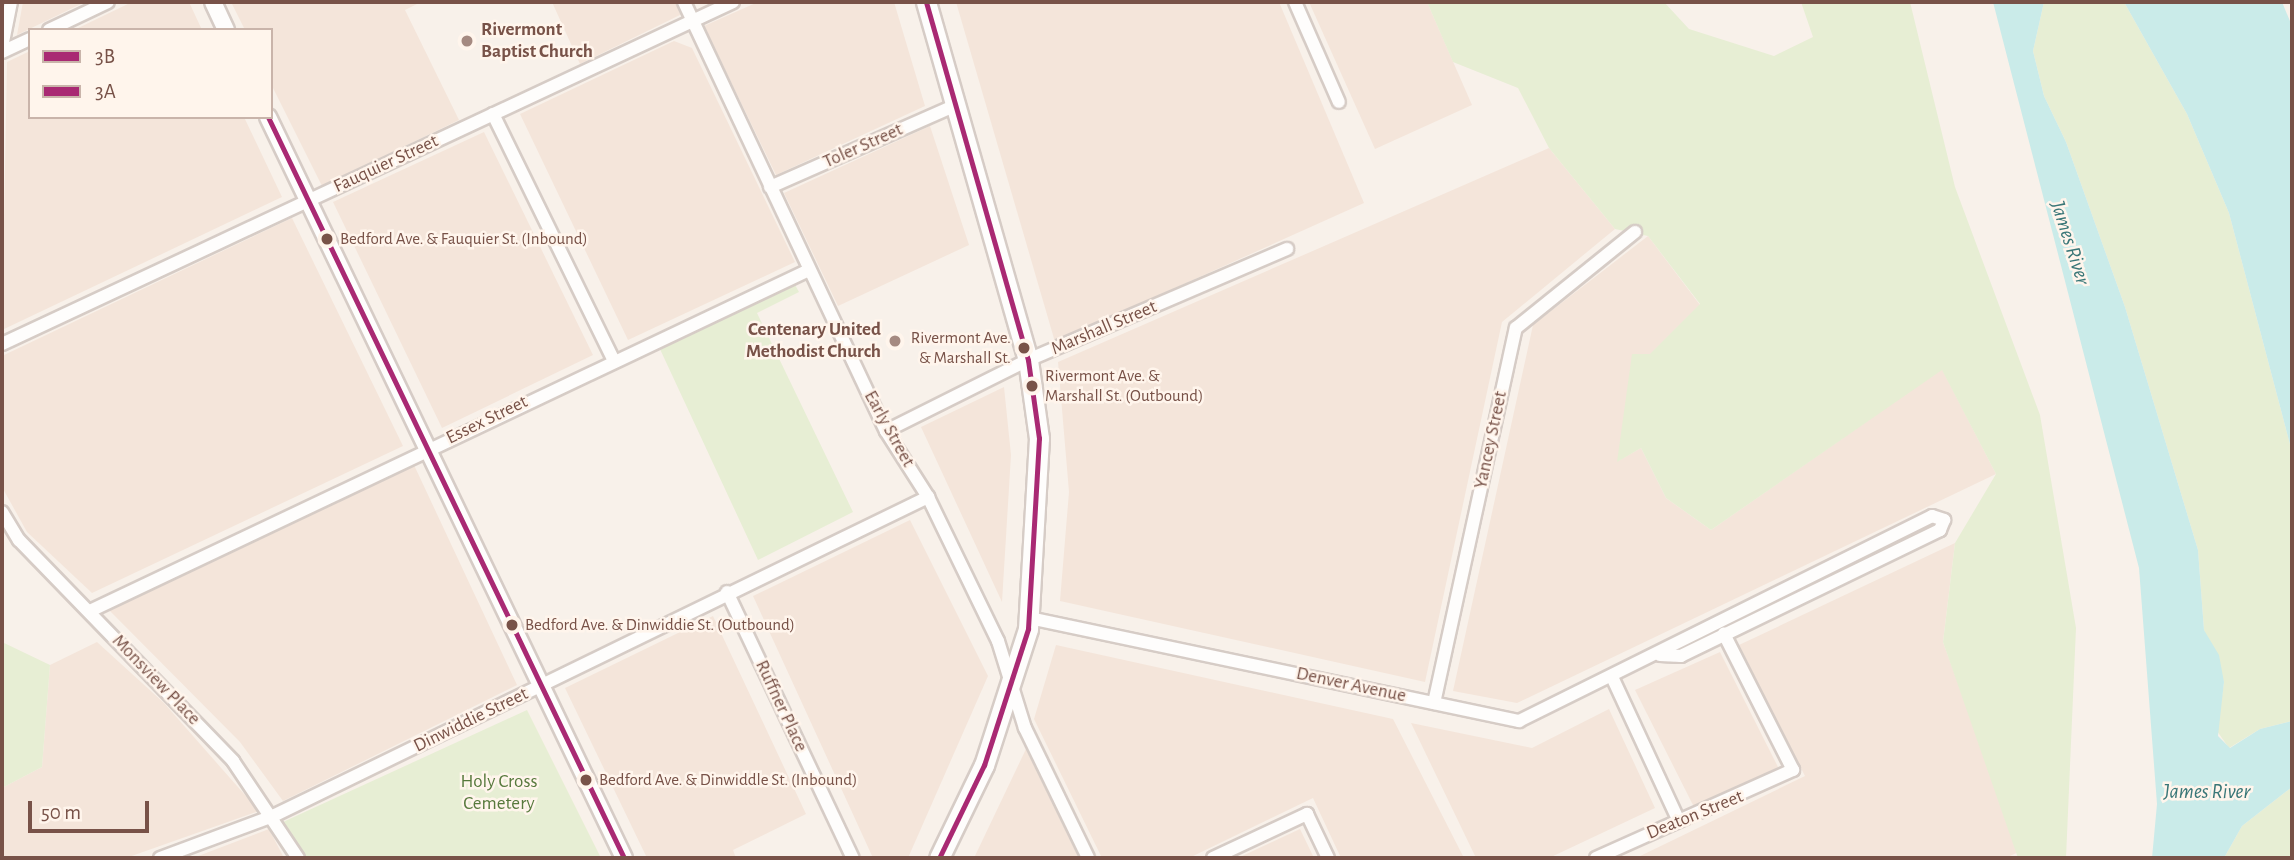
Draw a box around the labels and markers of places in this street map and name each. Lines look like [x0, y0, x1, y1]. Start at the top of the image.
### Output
place label: Rivermont Baptist Church [481, 19, 593, 63]
marker: Rivermont Baptist Church [459, 33, 475, 49]
place label: Bedford Ave. & Fauquier St. (Inbound) [340, 229, 588, 249]
marker: Bedford Ave. & Fauquier St. (Inbound) [320, 232, 334, 246]
place label: Centenary United Methodist Church [746, 319, 881, 363]
place label: Rivermont Ave. & Marshall St. [911, 328, 1011, 368]
marker: Centenary United Methodist Church [887, 333, 903, 349]
marker: Rivermont Ave. & Marshall St. [1017, 341, 1031, 355]
place label: Rivermont Ave. & Marshall St. (Outbound) [1045, 366, 1203, 406]
marker: Rivermont Ave. & Marshall St. (Outbound) [1025, 379, 1039, 393]
place label: Bedford Ave. & Dinwiddie St. (Outbound) [525, 615, 795, 635]
marker: Bedford Ave. & Dinwiddie St. (Outbound) [505, 618, 519, 632]
place label: Bedford Ave. & Dinwiddle St. (Inbound) [599, 770, 857, 790]
marker: Bedford Ave. & Dinwiddle St. (Inbound) [579, 773, 593, 787]

